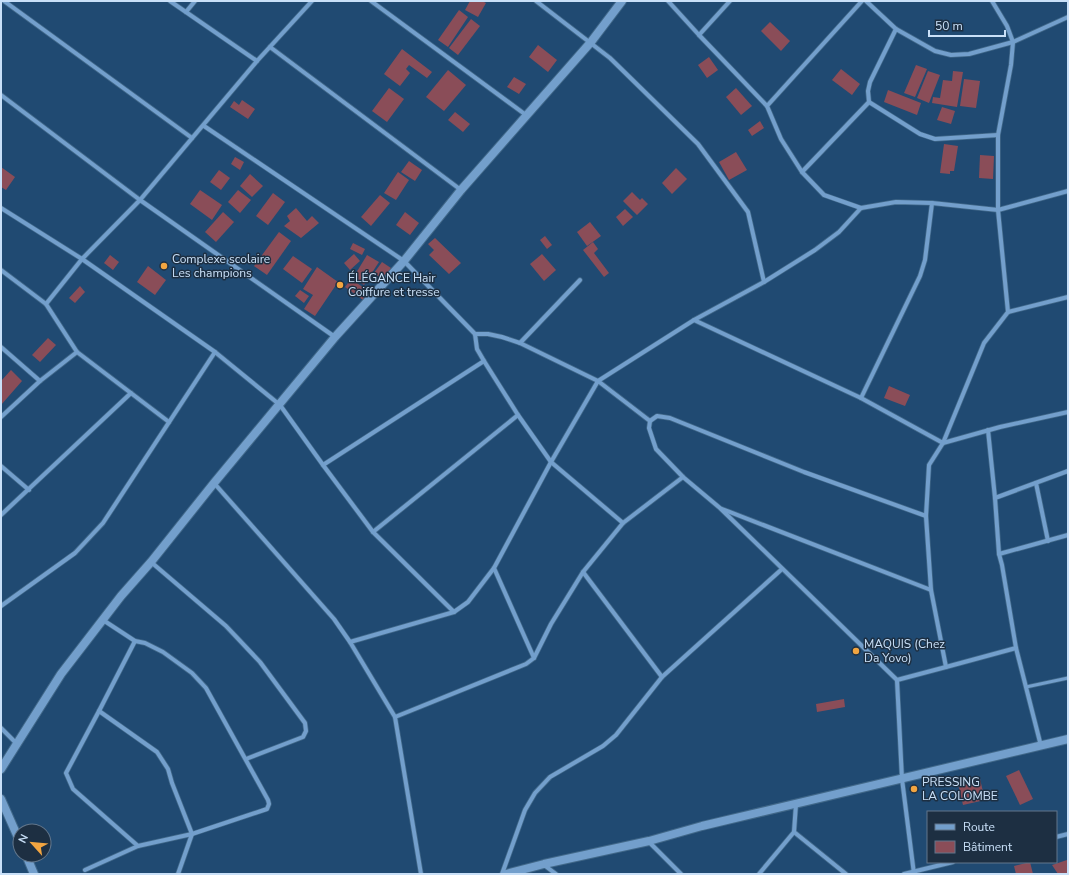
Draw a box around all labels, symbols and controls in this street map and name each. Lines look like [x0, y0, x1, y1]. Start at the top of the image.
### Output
scale bar [929, 12, 1005, 38]
text: 50 m [935, 18, 963, 34]
place label: Complexe scolaire Les champions [172, 251, 270, 281]
marker: Complexe scolaire Les champions [159, 261, 169, 271]
place label: ÉLÉGANCE Hair Coiffure et tresse [348, 270, 440, 300]
marker: ÉLÉGANCE Hair Coiffure et tresse [335, 280, 345, 290]
place label: MAQUIS (Chez Da Yovo) [864, 636, 945, 666]
marker: MAQUIS (Chez Da Yovo) [851, 646, 861, 656]
place label: PRESSING LA COLOMBE [922, 774, 998, 804]
marker: PRESSING LA COLOMBE [909, 784, 919, 794]
legend [927, 811, 1057, 863]
text: Route [963, 819, 995, 835]
north arrow [12, 823, 52, 863]
text: N [15, 832, 32, 846]
text: Bâtiment [963, 839, 1013, 855]

